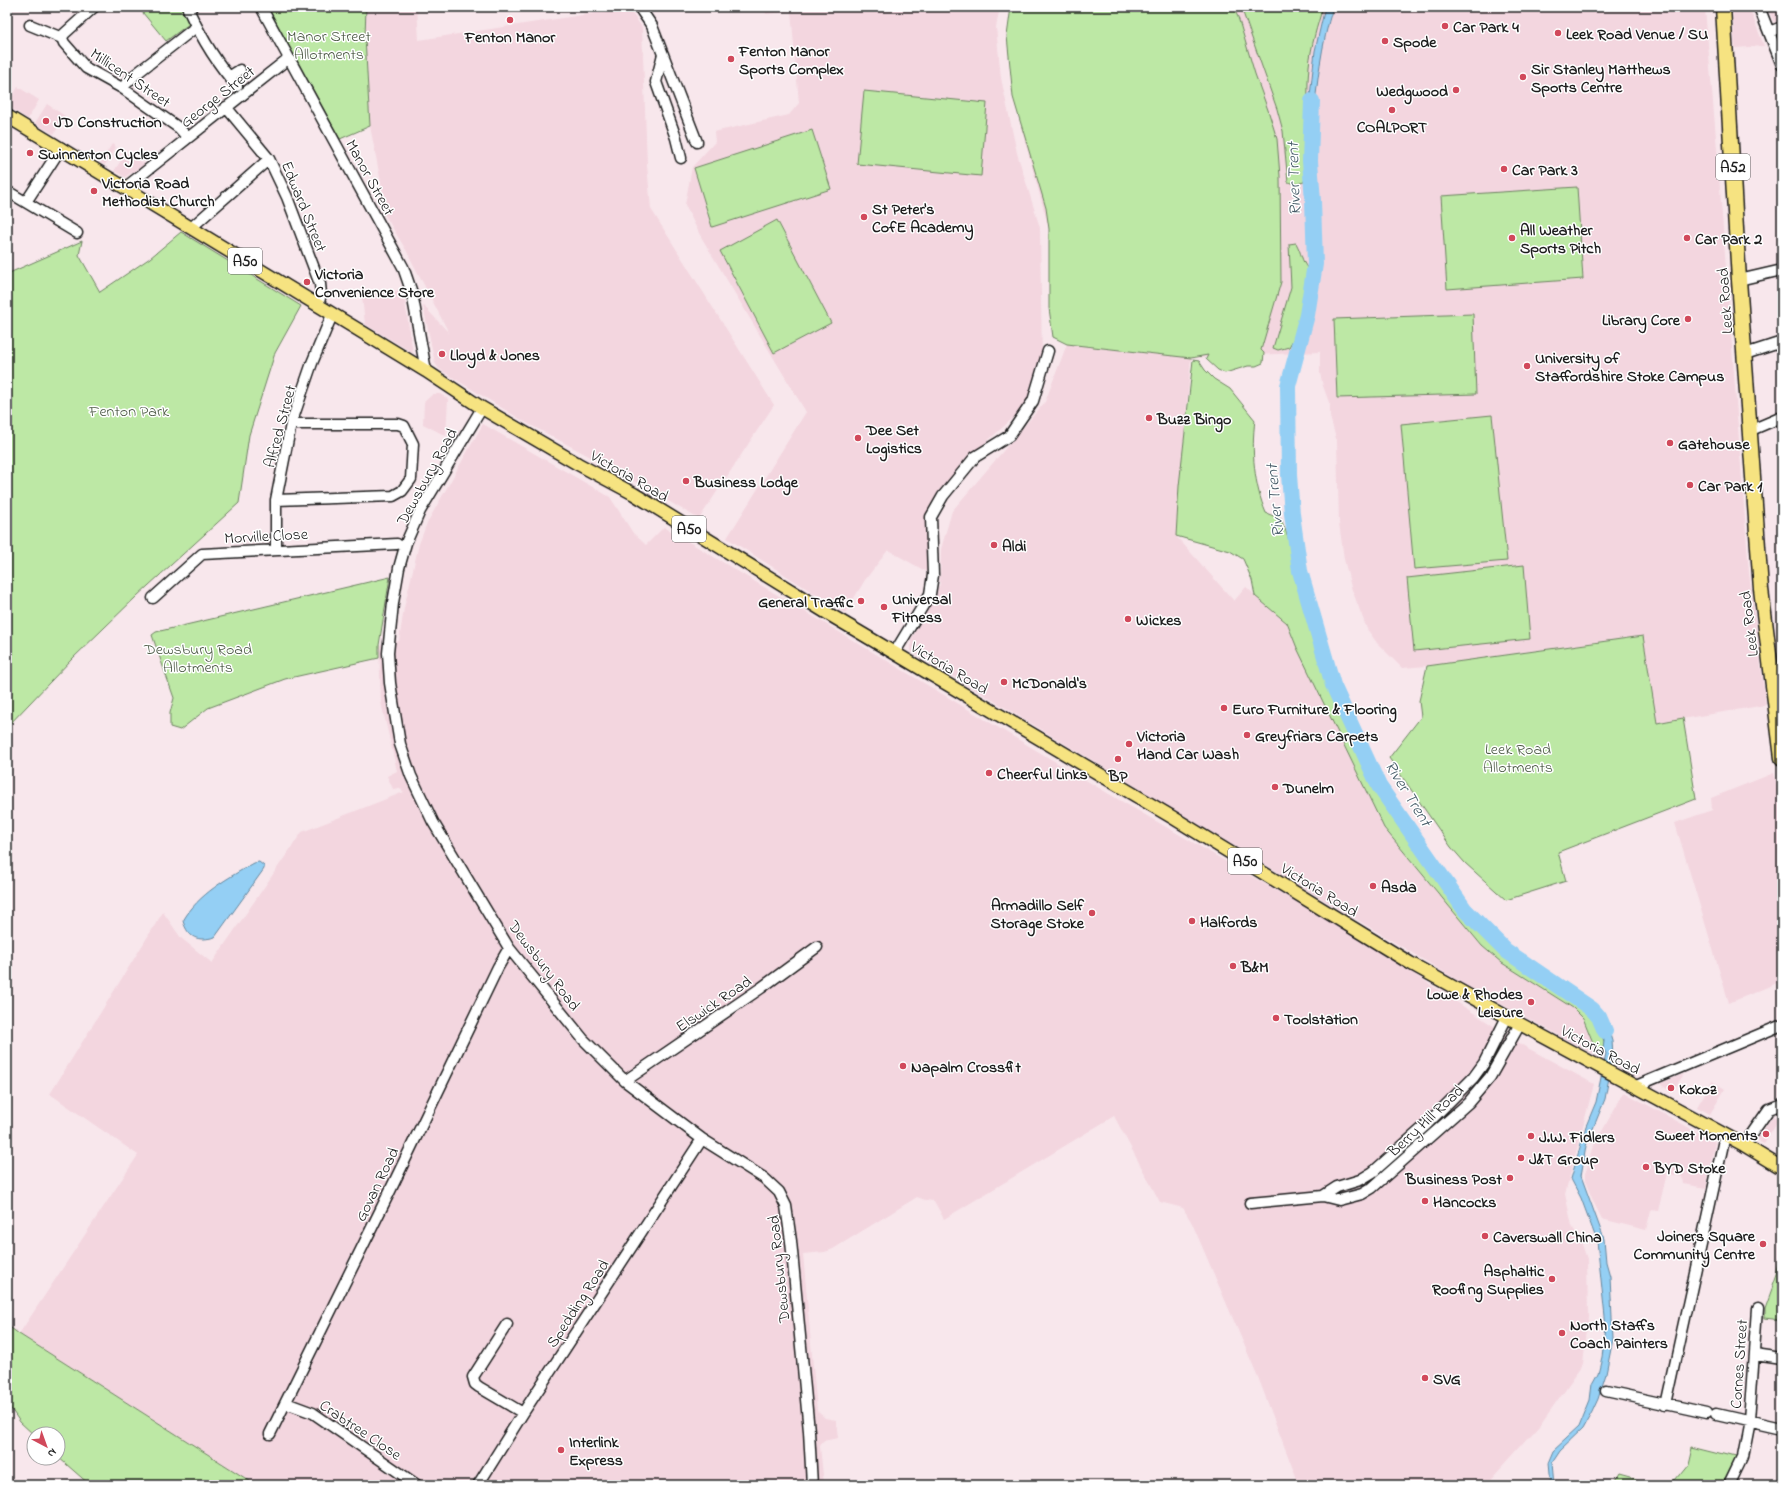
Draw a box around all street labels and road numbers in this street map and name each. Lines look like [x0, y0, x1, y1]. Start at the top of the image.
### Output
street label: Millicent Street [85, 43, 176, 115]
street label: George Street [176, 60, 261, 134]
street label: Manor Street [338, 135, 400, 221]
road number: A52 [1716, 154, 1750, 180]
street label: Edward Street [274, 158, 333, 256]
road number: A50 [228, 248, 262, 274]
street label: Leek Road [1712, 267, 1740, 335]
street label: Alfred Street [258, 382, 304, 471]
street label: Dewsbury Road [391, 424, 464, 531]
street label: Victoria Road [584, 444, 673, 509]
road number: A50 [672, 516, 706, 542]
street label: Morville Close [224, 523, 309, 551]
street label: Leek Road [1734, 590, 1766, 658]
street label: Victoria Road [905, 635, 993, 701]
road number: A50 [1228, 848, 1262, 874]
street label: Victoria Road [1275, 857, 1362, 924]
street label: Dewsbury Road [501, 915, 585, 1016]
street label: Elswick Road [671, 970, 757, 1039]
street label: Victoria Road [1555, 1019, 1644, 1082]
street label: Berry Hill Road [1382, 1080, 1470, 1164]
street label: Govan Road [350, 1144, 406, 1226]
street label: Dewsbury Road [762, 1214, 798, 1325]
street label: Spedding Road [541, 1255, 616, 1353]
street label: Cornes Street [1725, 1318, 1755, 1410]
street label: Crabtree Close [314, 1394, 406, 1468]

